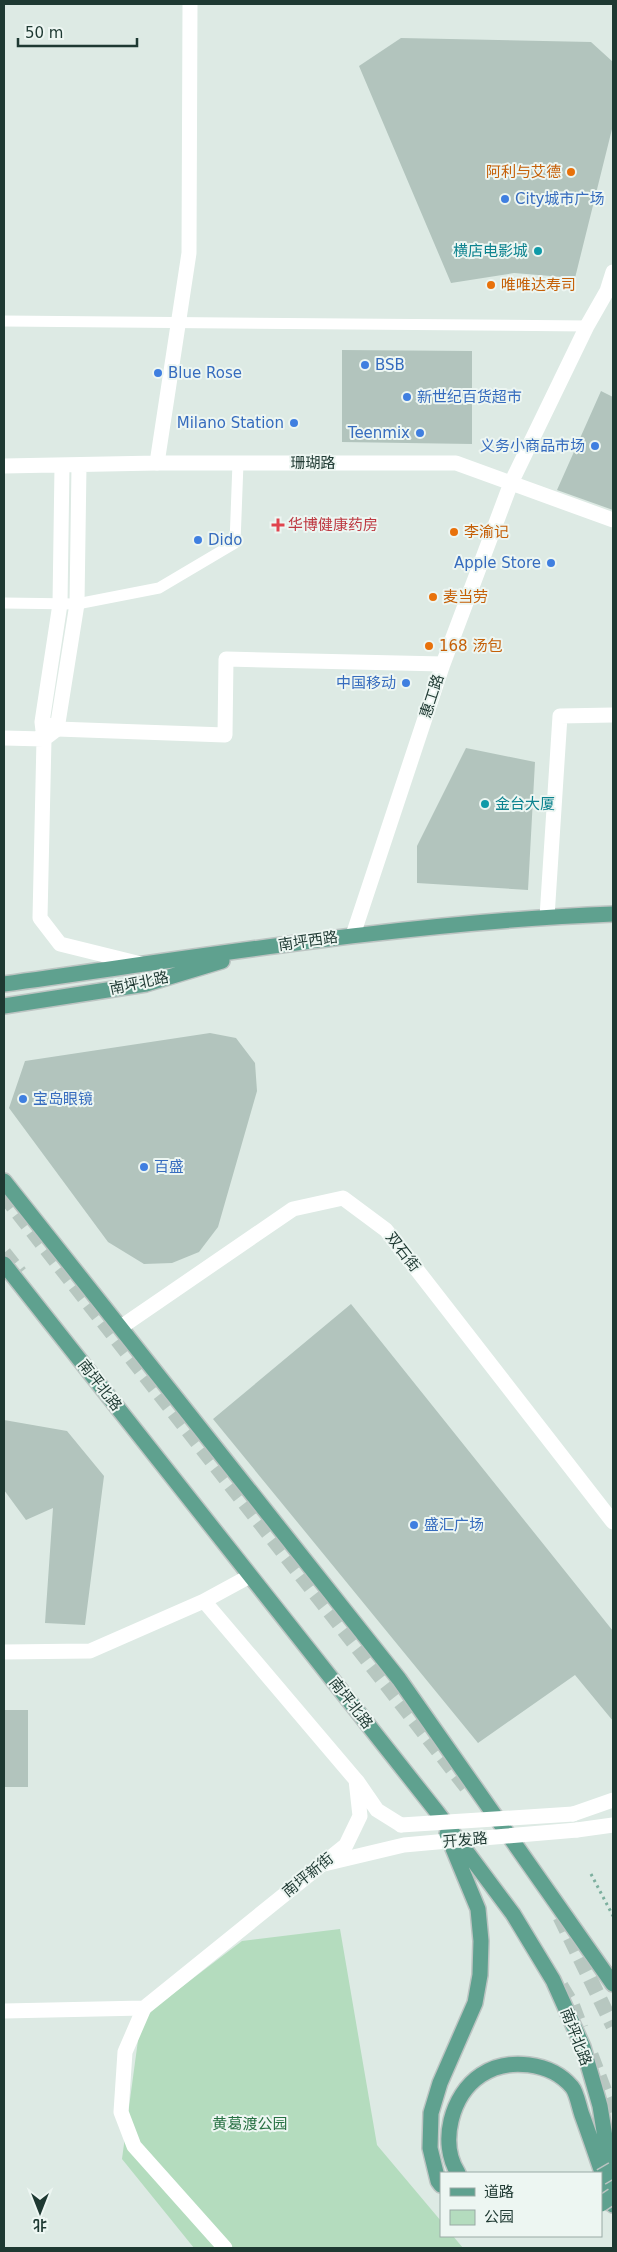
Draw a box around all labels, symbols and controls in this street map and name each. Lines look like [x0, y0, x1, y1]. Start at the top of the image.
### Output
scale bar [18, 15, 136, 47]
text: 50 m [25, 24, 63, 42]
place label: 阿利与艾德 [486, 163, 561, 181]
marker: 阿利与艾德 [565, 166, 577, 178]
place label: City城市广场 [515, 190, 604, 208]
marker: City城市广场 [499, 193, 511, 205]
place label: 横店电影城 [453, 242, 528, 260]
marker: 横店电影城 [532, 245, 544, 257]
place label: 唯唯达寿司 [501, 276, 576, 294]
marker: 唯唯达寿司 [485, 279, 497, 291]
place label: BSB [375, 356, 405, 374]
marker: BSB [359, 359, 371, 371]
place label: Blue Rose [168, 364, 242, 382]
marker: Blue Rose [152, 367, 164, 379]
place label: 新世纪百货超市 [417, 388, 522, 406]
marker: 新世纪百货超市 [401, 391, 413, 403]
place label: Milano Station [177, 414, 284, 432]
marker: Milano Station [288, 417, 300, 429]
place label: Teenmix [347, 424, 410, 442]
marker: Teenmix [414, 427, 426, 439]
place label: 义务小商品市场 [480, 437, 585, 455]
marker: 义务小商品市场 [589, 440, 601, 452]
street label: 珊瑚路 [290, 454, 336, 472]
place label: 华博健康药房 [288, 516, 378, 534]
marker: 华博健康药房 [272, 519, 284, 531]
place label: 李渝记 [464, 523, 509, 541]
marker: 李渝记 [448, 526, 460, 538]
place label: Dido [208, 531, 242, 549]
marker: Dido [192, 534, 204, 546]
place label: Apple Store [454, 554, 541, 572]
marker: Apple Store [545, 557, 557, 569]
place label: 麦当劳 [443, 588, 488, 606]
marker: 麦当劳 [427, 591, 439, 603]
place label: 168 汤包 [439, 637, 502, 655]
marker: 168 汤包 [423, 640, 435, 652]
street label: 惠工路 [416, 672, 448, 720]
place label: 中国移动 [336, 674, 396, 692]
marker: 中国移动 [400, 677, 412, 689]
place label: 金台大厦 [495, 795, 555, 813]
marker: 金台大厦 [479, 798, 491, 810]
street label: 南坪西路 [277, 928, 339, 954]
street label: 南坪北路 [108, 968, 170, 998]
place label: 宝岛眼镜 [33, 1090, 93, 1108]
marker: 宝岛眼镜 [17, 1093, 29, 1105]
place label: 百盛 [154, 1158, 184, 1176]
marker: 百盛 [138, 1161, 150, 1173]
street label: 双石街 [382, 1229, 424, 1275]
street label: 南坪北路 [74, 1356, 126, 1414]
place label: 盛汇广场 [424, 1516, 484, 1534]
marker: 盛汇广场 [408, 1519, 420, 1531]
street label: 南坪北路 [325, 1674, 377, 1732]
street label: 开发路 [442, 1829, 488, 1851]
street label: 南坪新街 [279, 1849, 337, 1901]
street label: 南坪北路 [557, 2006, 595, 2068]
park label: 黄葛渡公园 [212, 2115, 288, 2133]
legend [440, 2172, 602, 2237]
text: 道路 [484, 2183, 514, 2201]
north arrow [15, 2187, 65, 2237]
text: 公园 [484, 2208, 514, 2226]
text: 北 [33, 2217, 47, 2233]

